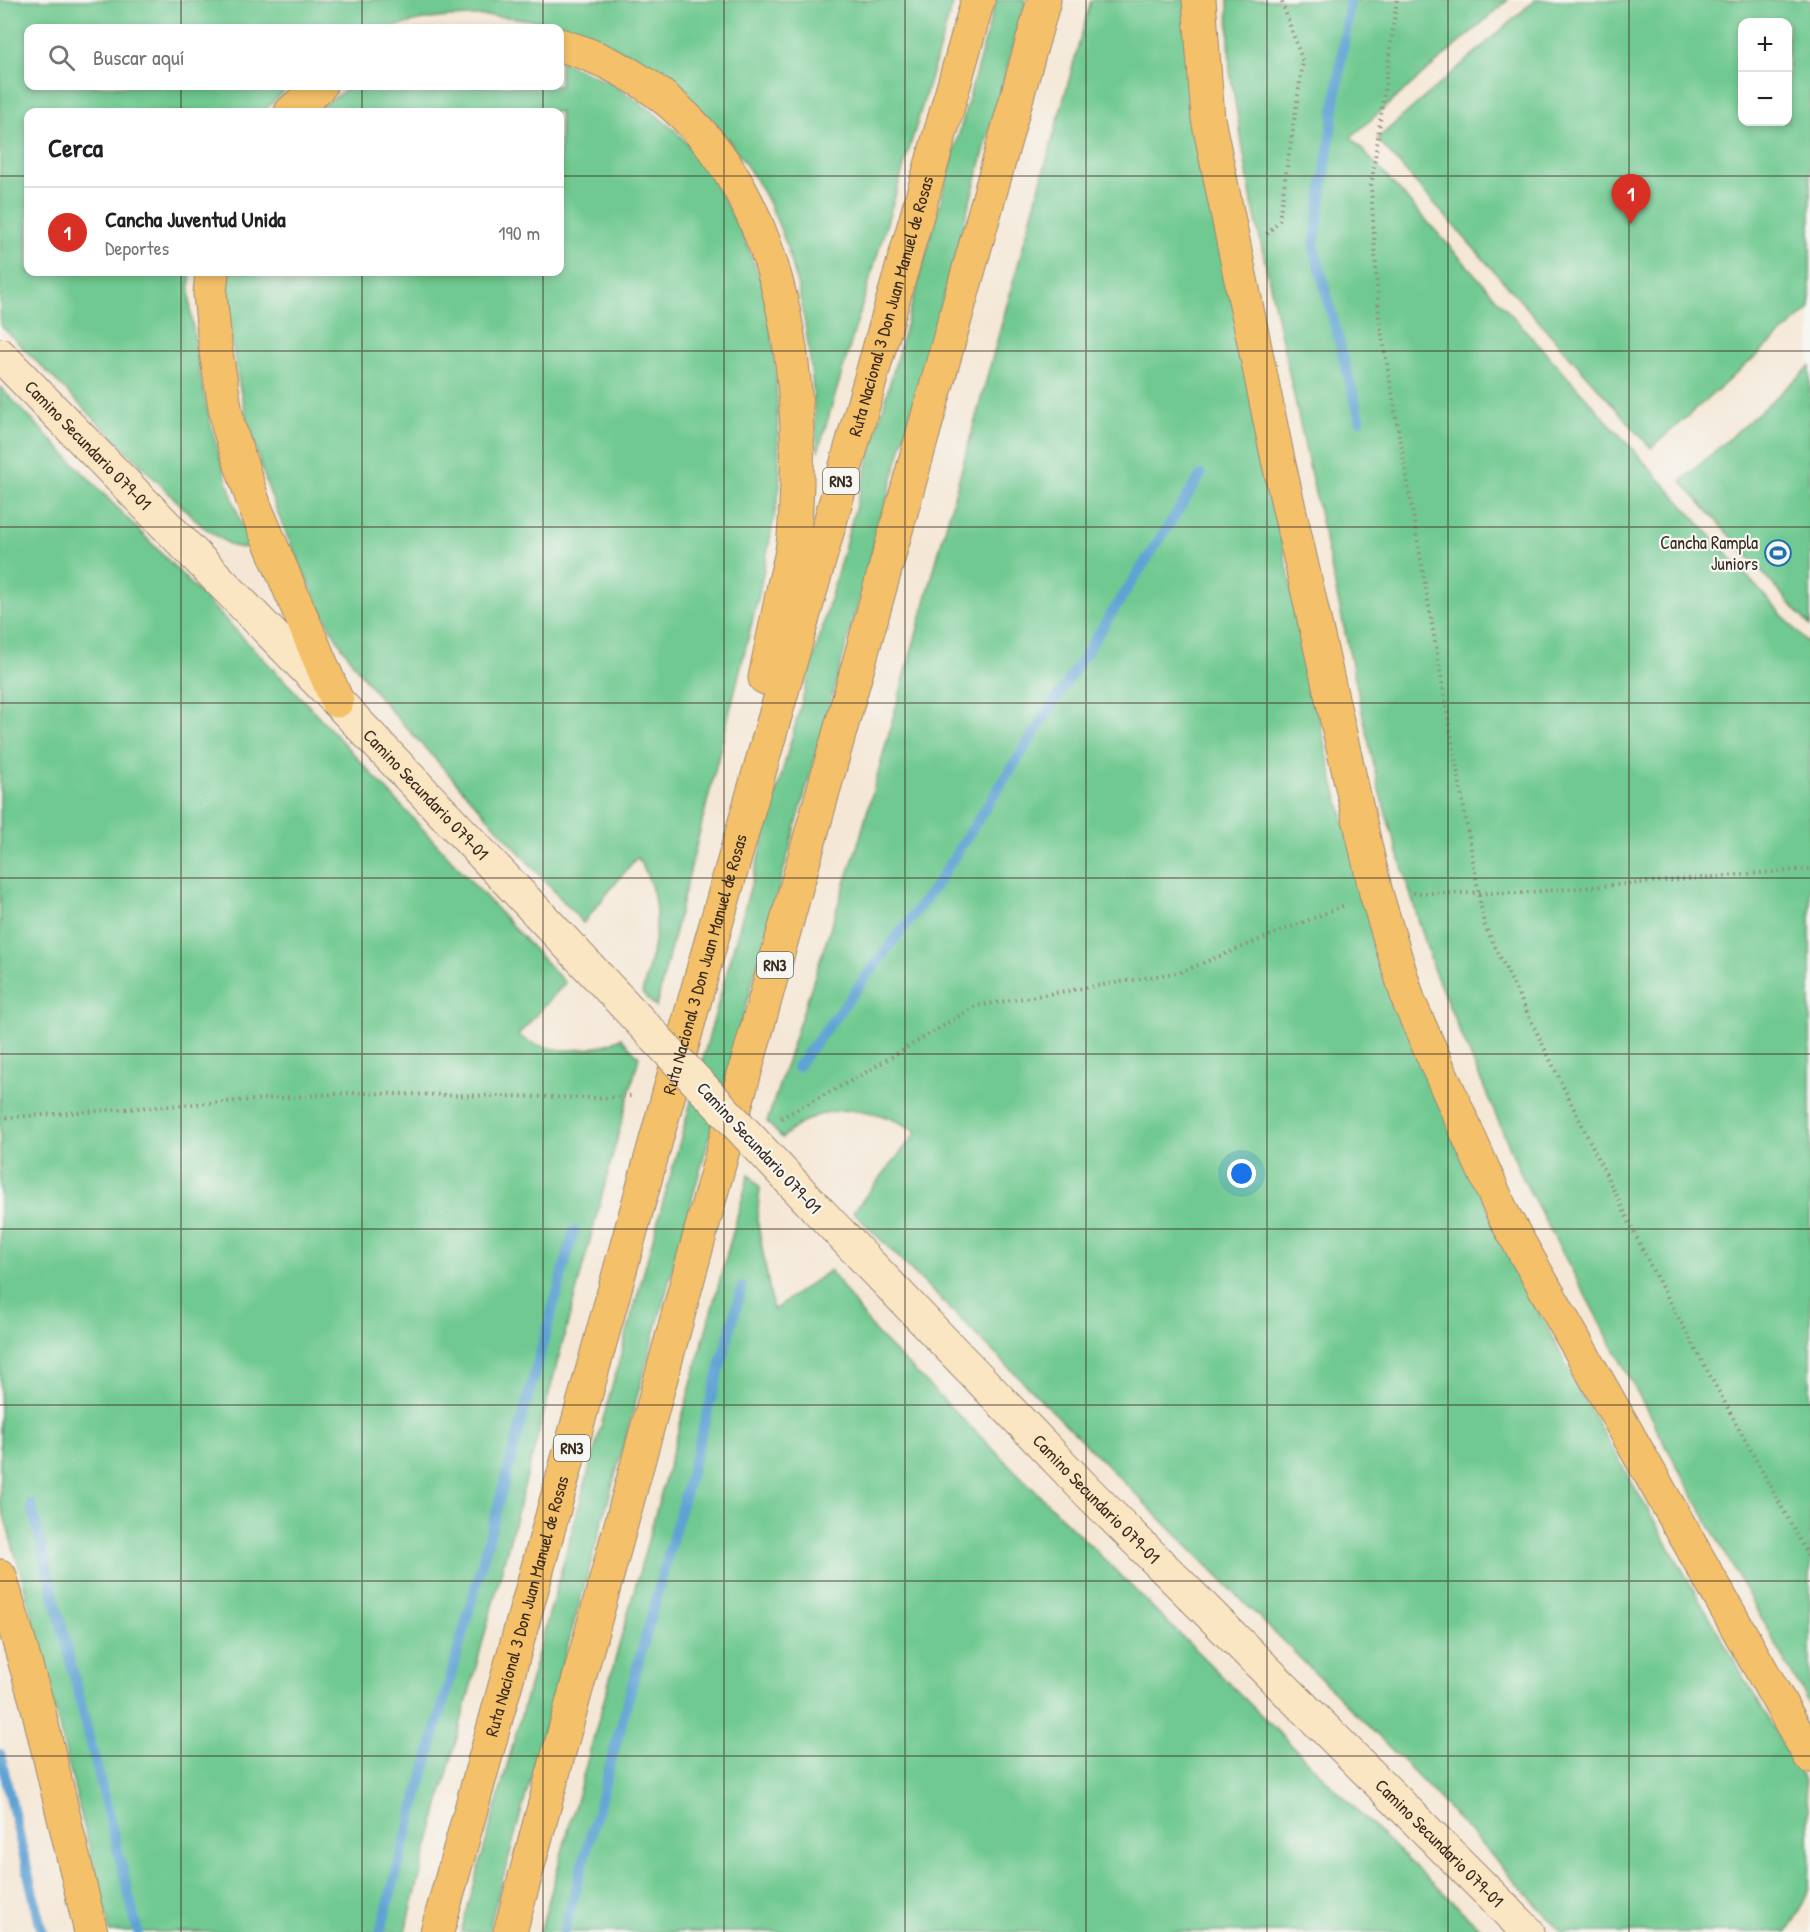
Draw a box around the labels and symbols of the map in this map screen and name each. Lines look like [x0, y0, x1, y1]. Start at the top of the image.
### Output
street label: Ruta Nacional 3 Don Juan Manuel de Rosas [842, 173, 939, 439]
pin: 1 [1612, 174, 1650, 224]
street label: Camino Secundario 079-01 [19, 374, 157, 515]
road number: RN3 [823, 468, 859, 494]
place label: Cancha Rampla Juniors [1660, 530, 1758, 576]
sports icon: Cancha Rampla Juniors [1763, 538, 1793, 568]
street label: Camino Secundario 079-01 [358, 723, 495, 865]
street label: Ruta Nacional 3 Don Juan Manuel de Rosas [656, 831, 753, 1097]
road number: RN3 [757, 952, 793, 978]
street label: Camino Secundario 079-01 [691, 1076, 827, 1219]
your location [1227, 1159, 1256, 1188]
street label: Camino Secundario 079-01 [1027, 1428, 1166, 1569]
road number: RN3 [554, 1435, 590, 1461]
street label: Ruta Nacional 3 Don Juan Manuel de Rosas [479, 1473, 575, 1739]
street label: Camino Secundario 079-01 [1370, 1773, 1509, 1913]

